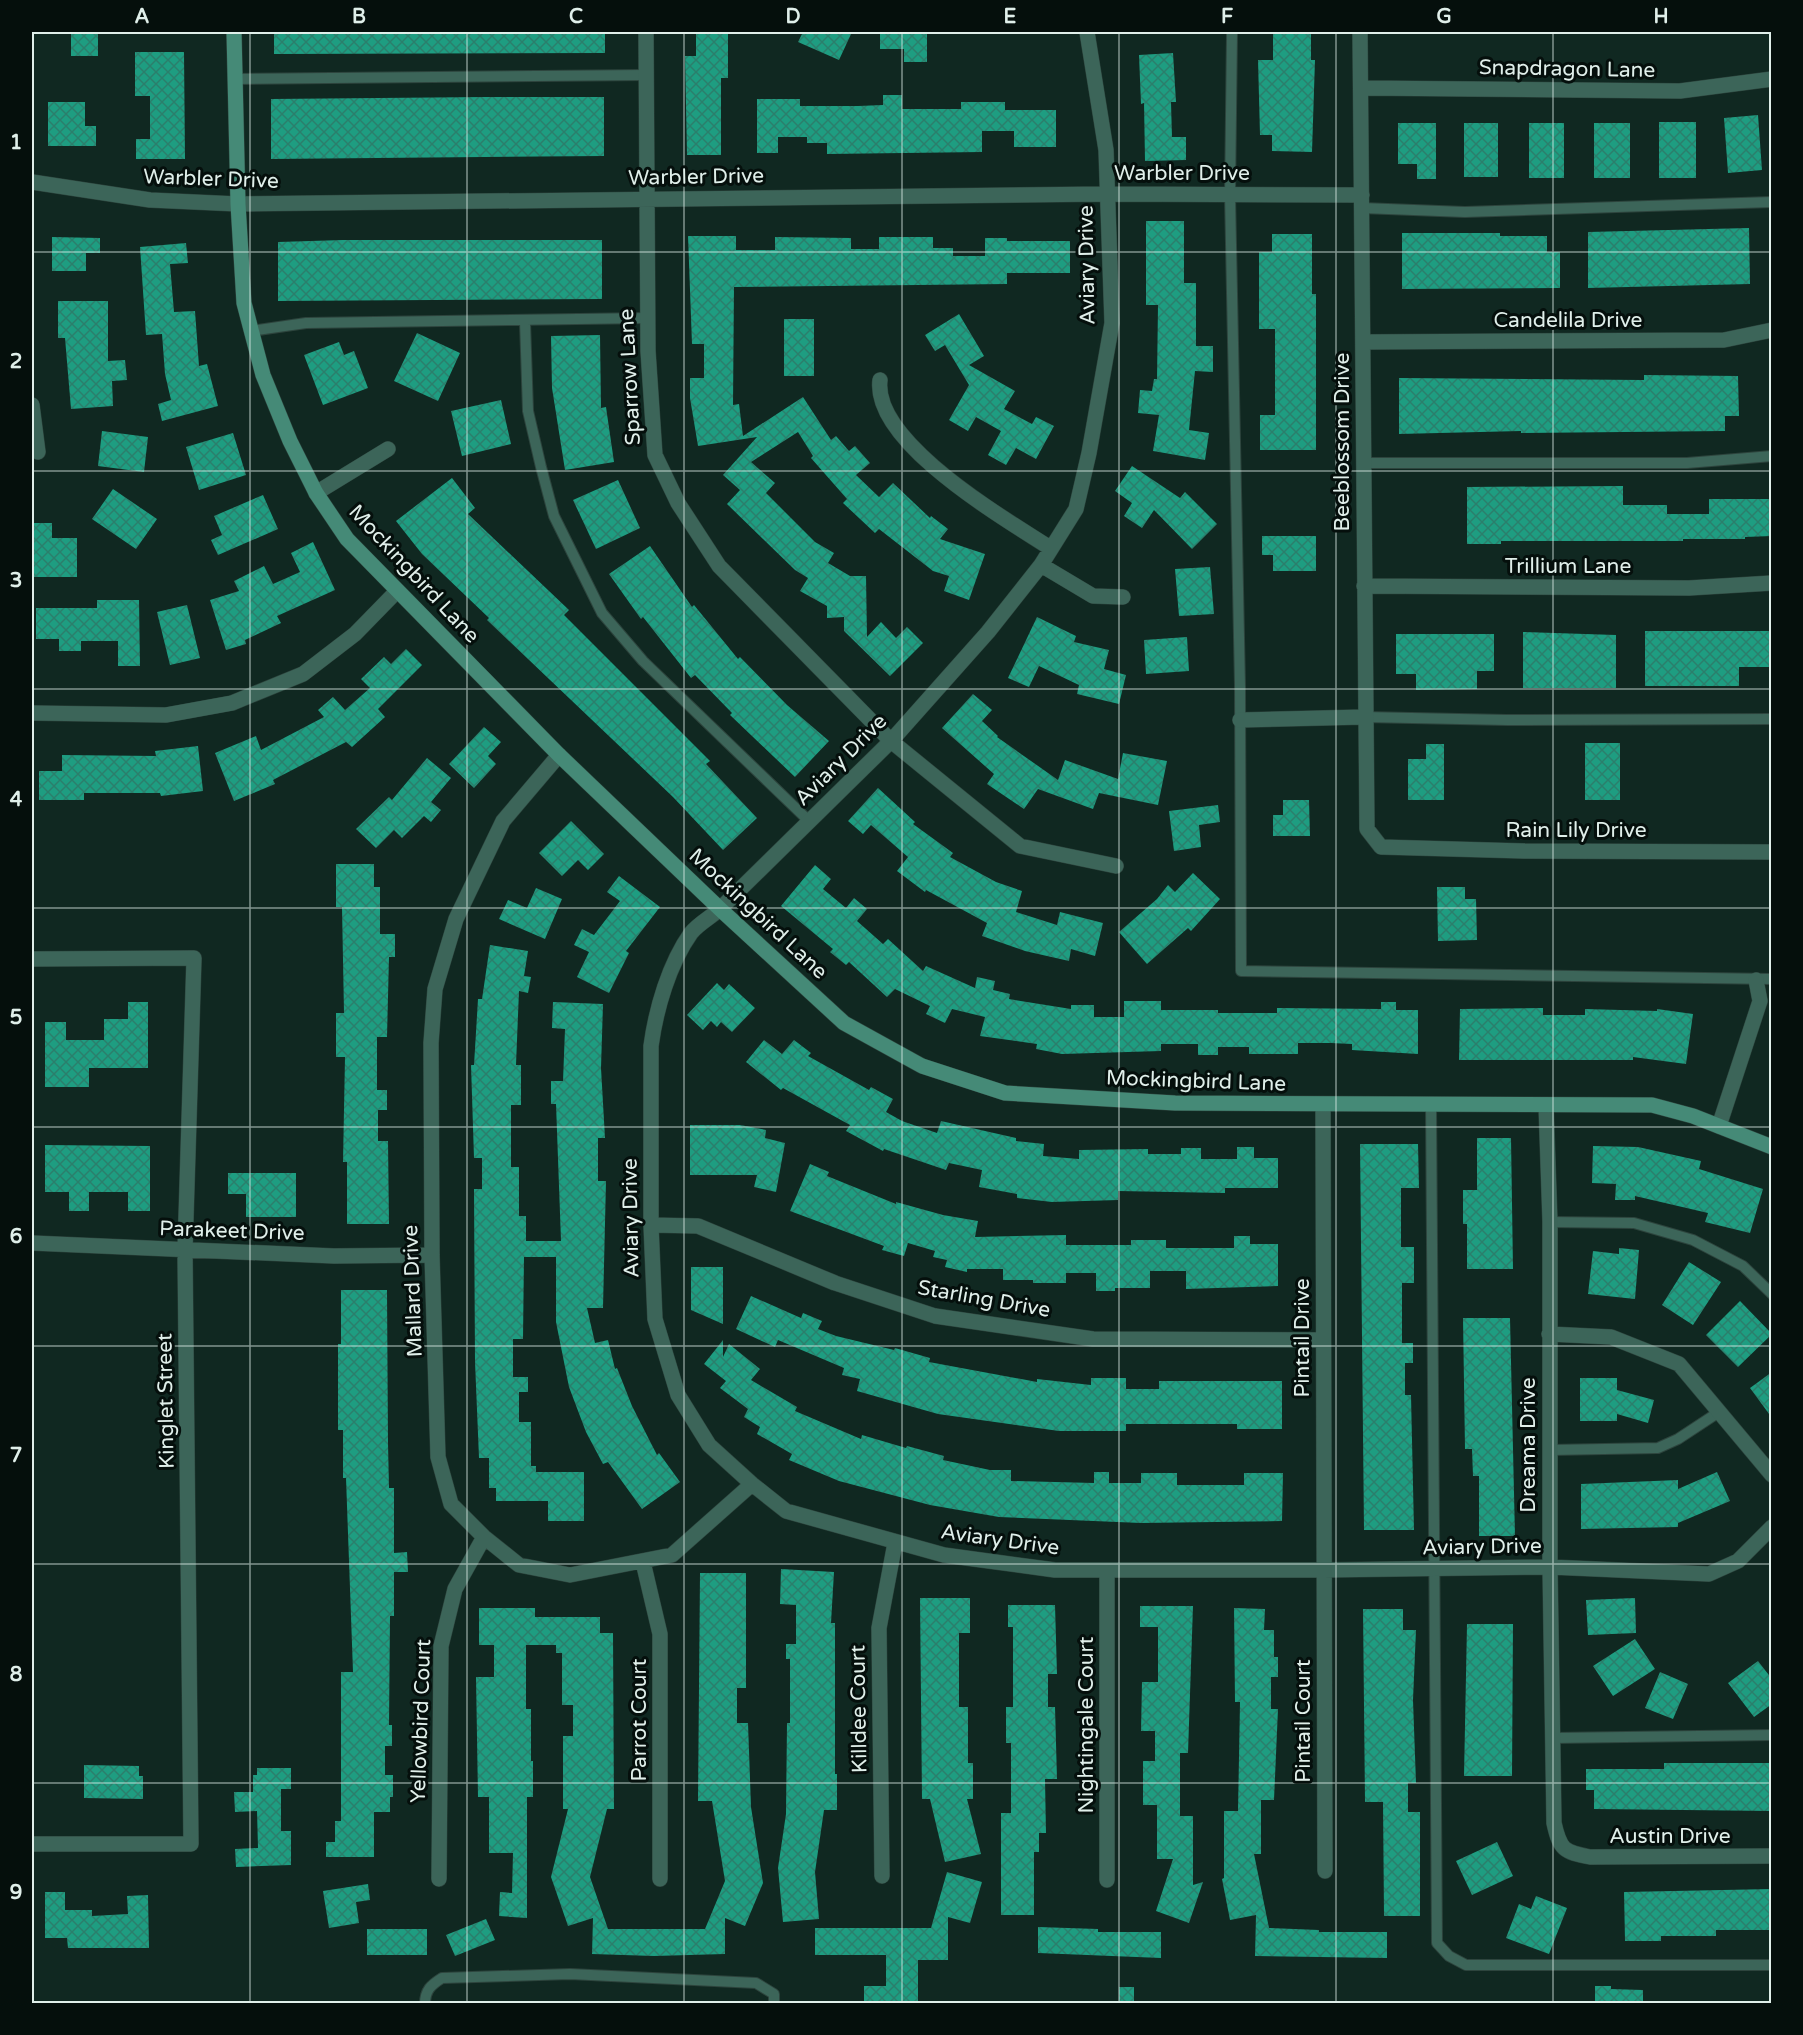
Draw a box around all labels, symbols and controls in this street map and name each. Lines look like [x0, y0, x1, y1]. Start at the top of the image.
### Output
text: A [135, 5, 150, 29]
text: B [352, 5, 366, 29]
text: C [569, 5, 583, 29]
text: D [785, 5, 801, 29]
text: E [1004, 5, 1017, 29]
text: F [1221, 5, 1233, 29]
text: G [1436, 5, 1452, 29]
text: H [1653, 5, 1669, 29]
street label: Snapdragon Lane [1479, 55, 1656, 83]
text: 1 [10, 131, 22, 155]
street label: Warbler Drive [1114, 161, 1250, 186]
street label: Warbler Drive [628, 163, 764, 191]
street label: Warbler Drive [143, 164, 279, 194]
street label: Aviary Drive [1073, 205, 1101, 325]
street label: Sparrow Lane [614, 308, 646, 446]
street label: Candelila Drive [1494, 308, 1643, 333]
text: 2 [10, 350, 22, 374]
street label: Beeblossom Drive [1330, 352, 1355, 531]
street label: Mockingbird Lane [343, 500, 485, 648]
street label: Trillium Lane [1505, 554, 1631, 579]
text: 3 [10, 569, 22, 593]
street label: Aviary Drive [790, 709, 892, 811]
text: 4 [10, 788, 23, 812]
street label: Rain Lily Drive [1505, 818, 1647, 843]
street label: Mockingbird Lane [684, 843, 832, 985]
text: 5 [10, 1006, 22, 1030]
street label: Mockingbird Lane [1106, 1065, 1287, 1097]
street label: Aviary Drive [617, 1158, 645, 1278]
street label: Parakeet Drive [159, 1216, 305, 1246]
street label: Mallard Drive [398, 1224, 428, 1358]
text: 6 [10, 1225, 22, 1249]
street label: Starling Drive [916, 1275, 1052, 1323]
street label: Pintail Drive [1290, 1278, 1315, 1398]
street label: Kinglet Street [152, 1333, 180, 1469]
street label: Dreama Drive [1516, 1377, 1541, 1513]
text: 7 [10, 1444, 22, 1468]
street label: Aviary Drive [939, 1519, 1061, 1561]
street label: Aviary Drive [1422, 1533, 1542, 1561]
street label: Nightingale Court [1074, 1636, 1099, 1814]
street label: Yellowbird Court [406, 1638, 436, 1804]
street label: Killdee Court [845, 1645, 873, 1773]
street label: Parrot Court [627, 1658, 652, 1782]
street label: Pintail Court [1291, 1659, 1316, 1783]
text: 8 [10, 1663, 22, 1687]
street label: Austin Drive [1609, 1824, 1731, 1849]
text: 9 [10, 1881, 22, 1905]

